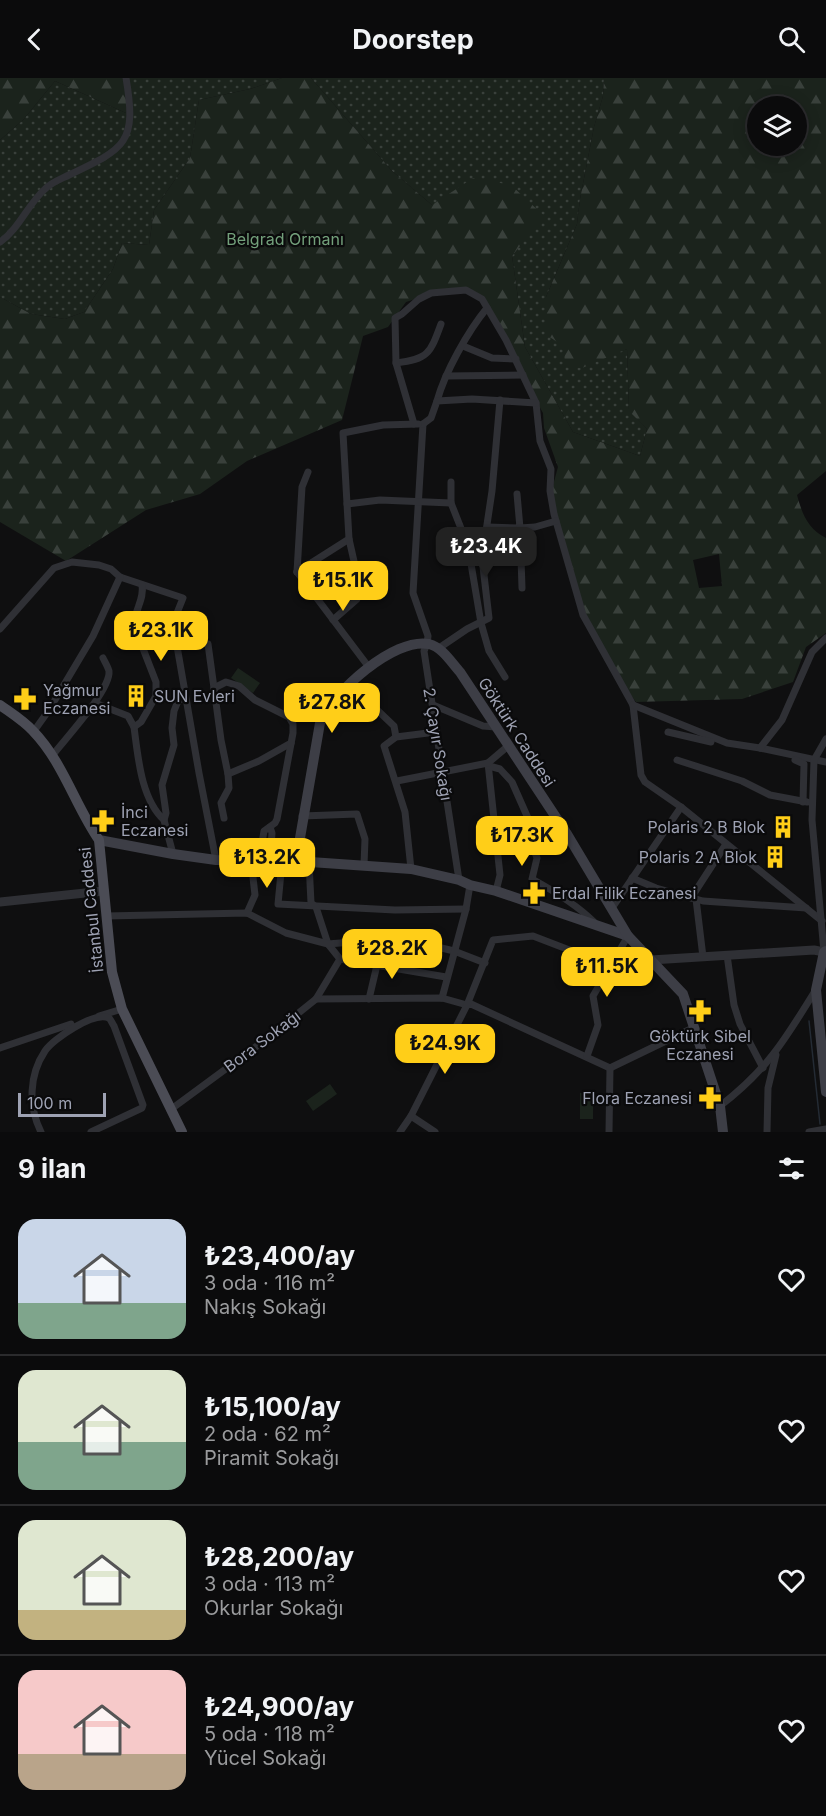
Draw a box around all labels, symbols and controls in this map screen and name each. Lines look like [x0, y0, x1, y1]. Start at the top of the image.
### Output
icon: back [18, 23, 51, 56]
text: Doorstep [352, 23, 474, 56]
icon: search [775, 23, 808, 56]
map controls [747, 96, 807, 156]
button: layers [747, 96, 807, 156]
park label: Belgrad Ormanı [226, 229, 344, 249]
pin: ₺23.4K [437, 527, 535, 578]
text: ₺23.4K [450, 534, 522, 558]
pin: ₺15.1K [294, 561, 392, 612]
text: ₺15.1K [312, 568, 374, 592]
pin: ₺23.1K [112, 611, 210, 662]
text: ₺23.1K [128, 618, 194, 642]
street label: Göktürk Caddesi [474, 674, 560, 790]
place label: Yağmur Eczanesi [43, 680, 110, 718]
building icon: SUN Evleri [123, 683, 149, 709]
pin: ₺27.8K [283, 683, 381, 734]
pharmacy icon: Yağmur Eczanesi [12, 686, 38, 712]
place label: SUN Evleri [154, 686, 235, 706]
street label: 2. Çayır Sokağı [419, 686, 457, 802]
text: ₺27.8K [298, 690, 366, 714]
place label: İnci Eczanesi [121, 802, 188, 840]
pharmacy icon: İnci Eczanesi [90, 808, 116, 834]
building icon: Polaris 2 B Blok [770, 814, 796, 840]
pin: ₺17.3K [473, 816, 571, 867]
place label: Polaris 2 B Blok [647, 817, 765, 837]
text: ₺17.3K [490, 823, 554, 847]
pin: ₺13.2K [218, 838, 316, 889]
building icon: Polaris 2 A Blok [762, 844, 788, 870]
text: ₺13.2K [233, 845, 301, 869]
street label: İstanbul Caddesi [74, 846, 108, 974]
place label: Polaris 2 A Blok [639, 847, 757, 867]
pharmacy icon: Erdal Filik Eczanesi [521, 880, 547, 906]
place label: Erdal Filik Eczanesi [552, 883, 696, 903]
pin: ₺28.2K [343, 929, 441, 980]
text: ₺28.2K [356, 936, 428, 960]
pin: ₺11.5K [558, 947, 656, 998]
text: ₺11.5K [575, 954, 639, 978]
pharmacy icon: Göktürk Sibel Eczanesi [687, 998, 713, 1024]
street label: Bora Sokağı [220, 1006, 304, 1076]
pin: ₺24.9K [396, 1024, 494, 1075]
place label: Göktürk Sibel Eczanesi [649, 1026, 751, 1064]
text: ₺24.9K [409, 1031, 481, 1055]
pharmacy icon: Flora Eczanesi [697, 1085, 723, 1111]
place label: Flora Eczanesi [582, 1088, 692, 1108]
scale bar [18, 1090, 106, 1118]
text: 100 m [27, 1093, 72, 1113]
icon: filters [775, 1152, 808, 1185]
text: 9 ilan [18, 1153, 86, 1184]
text: ₺23,400/ay [204, 1240, 355, 1271]
icon: home [66, 1243, 138, 1315]
icon: heart [775, 1263, 808, 1296]
text: 3 oda · 116 m² [204, 1271, 335, 1295]
text: Nakış Sokağı [204, 1295, 326, 1319]
text: ₺15,100/ay [204, 1391, 341, 1422]
icon: home [66, 1394, 138, 1466]
icon: heart [775, 1414, 808, 1447]
text: 2 oda · 62 m² [204, 1422, 331, 1446]
text: Piramit Sokağı [204, 1446, 339, 1470]
text: ₺28,200/ay [204, 1541, 354, 1572]
icon: home [66, 1544, 138, 1616]
icon: heart [775, 1564, 808, 1597]
text: 3 oda · 113 m² [204, 1572, 335, 1596]
text: Okurlar Sokağı [204, 1596, 343, 1620]
text: ₺24,900/ay [204, 1691, 354, 1722]
icon: home [66, 1694, 138, 1766]
icon: heart [775, 1714, 808, 1747]
text: 5 oda · 118 m² [204, 1722, 335, 1746]
text: Yücel Sokağı [204, 1746, 326, 1770]

